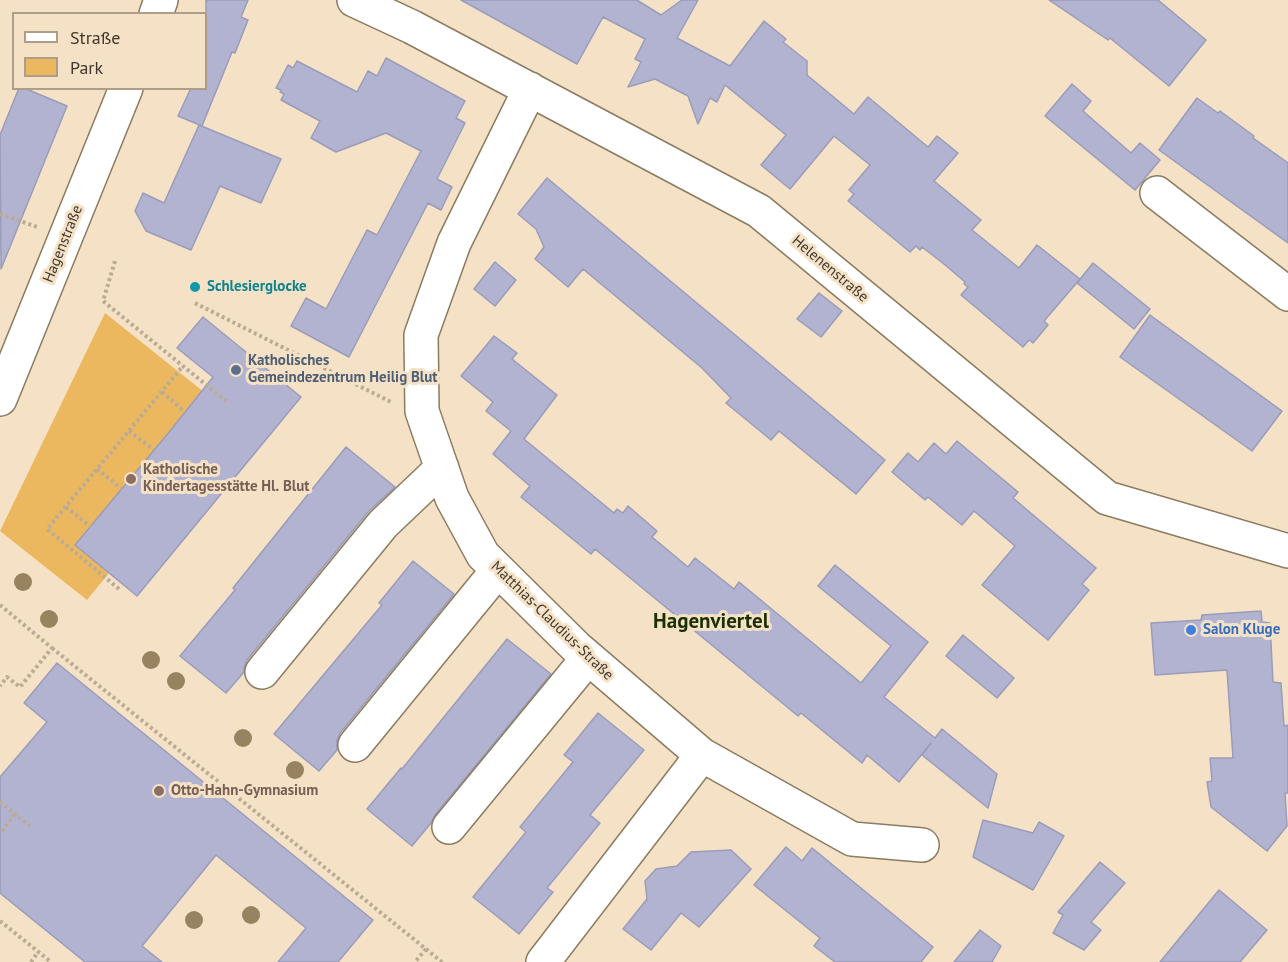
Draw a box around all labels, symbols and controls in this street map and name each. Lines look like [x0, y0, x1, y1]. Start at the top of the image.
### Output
legend [12, 12, 207, 90]
text: Straße [70, 26, 121, 49]
text: Park [70, 56, 103, 79]
street label: Hagenstraße [39, 203, 87, 285]
street label: Helenenstraße [788, 232, 872, 306]
place label: Schlesierglocke [207, 278, 307, 296]
marker: Schlesierglocke [188, 280, 202, 294]
place label: Katholisches Gemeindezentrum Heilig Blut [248, 352, 438, 387]
marker: Katholisches Gemeindezentrum Heilig Blut [229, 363, 243, 377]
place label: Katholische Kindertagesstätte Hl. Blut [143, 461, 310, 496]
marker: Katholische Kindertagesstätte Hl. Blut [124, 472, 138, 486]
street label: Matthias-Claudius-Straße [487, 558, 617, 684]
district label: Hagenviertel [653, 609, 769, 635]
place label: Salon Kluge [1203, 621, 1280, 639]
marker: Salon Kluge [1184, 623, 1198, 637]
place label: Otto-Hahn-Gymnasium [171, 782, 318, 800]
marker: Otto-Hahn-Gymnasium [152, 784, 166, 798]

